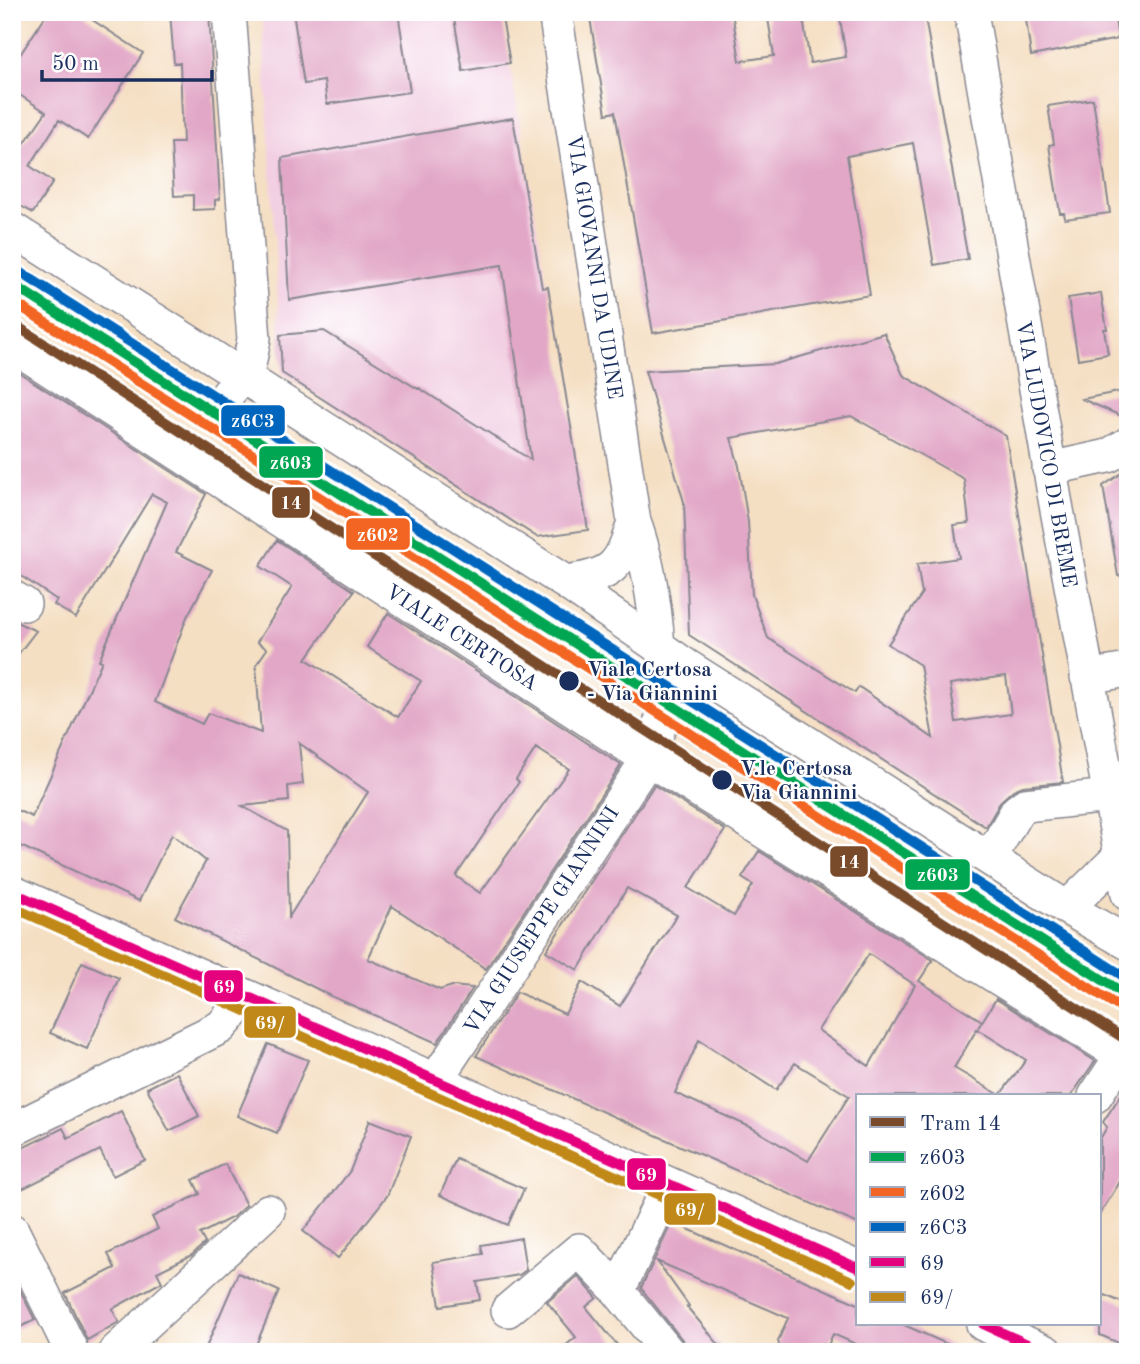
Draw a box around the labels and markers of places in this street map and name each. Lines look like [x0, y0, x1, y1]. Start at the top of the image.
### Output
place label: Viale Certosa - Via Giannini [587, 660, 718, 705]
marker: Viale Certosa - Via Giannini [557, 669, 581, 693]
place label: V.le Certosa Via Giannini [740, 759, 857, 804]
marker: V.le Certosa Via Giannini [710, 768, 734, 792]

